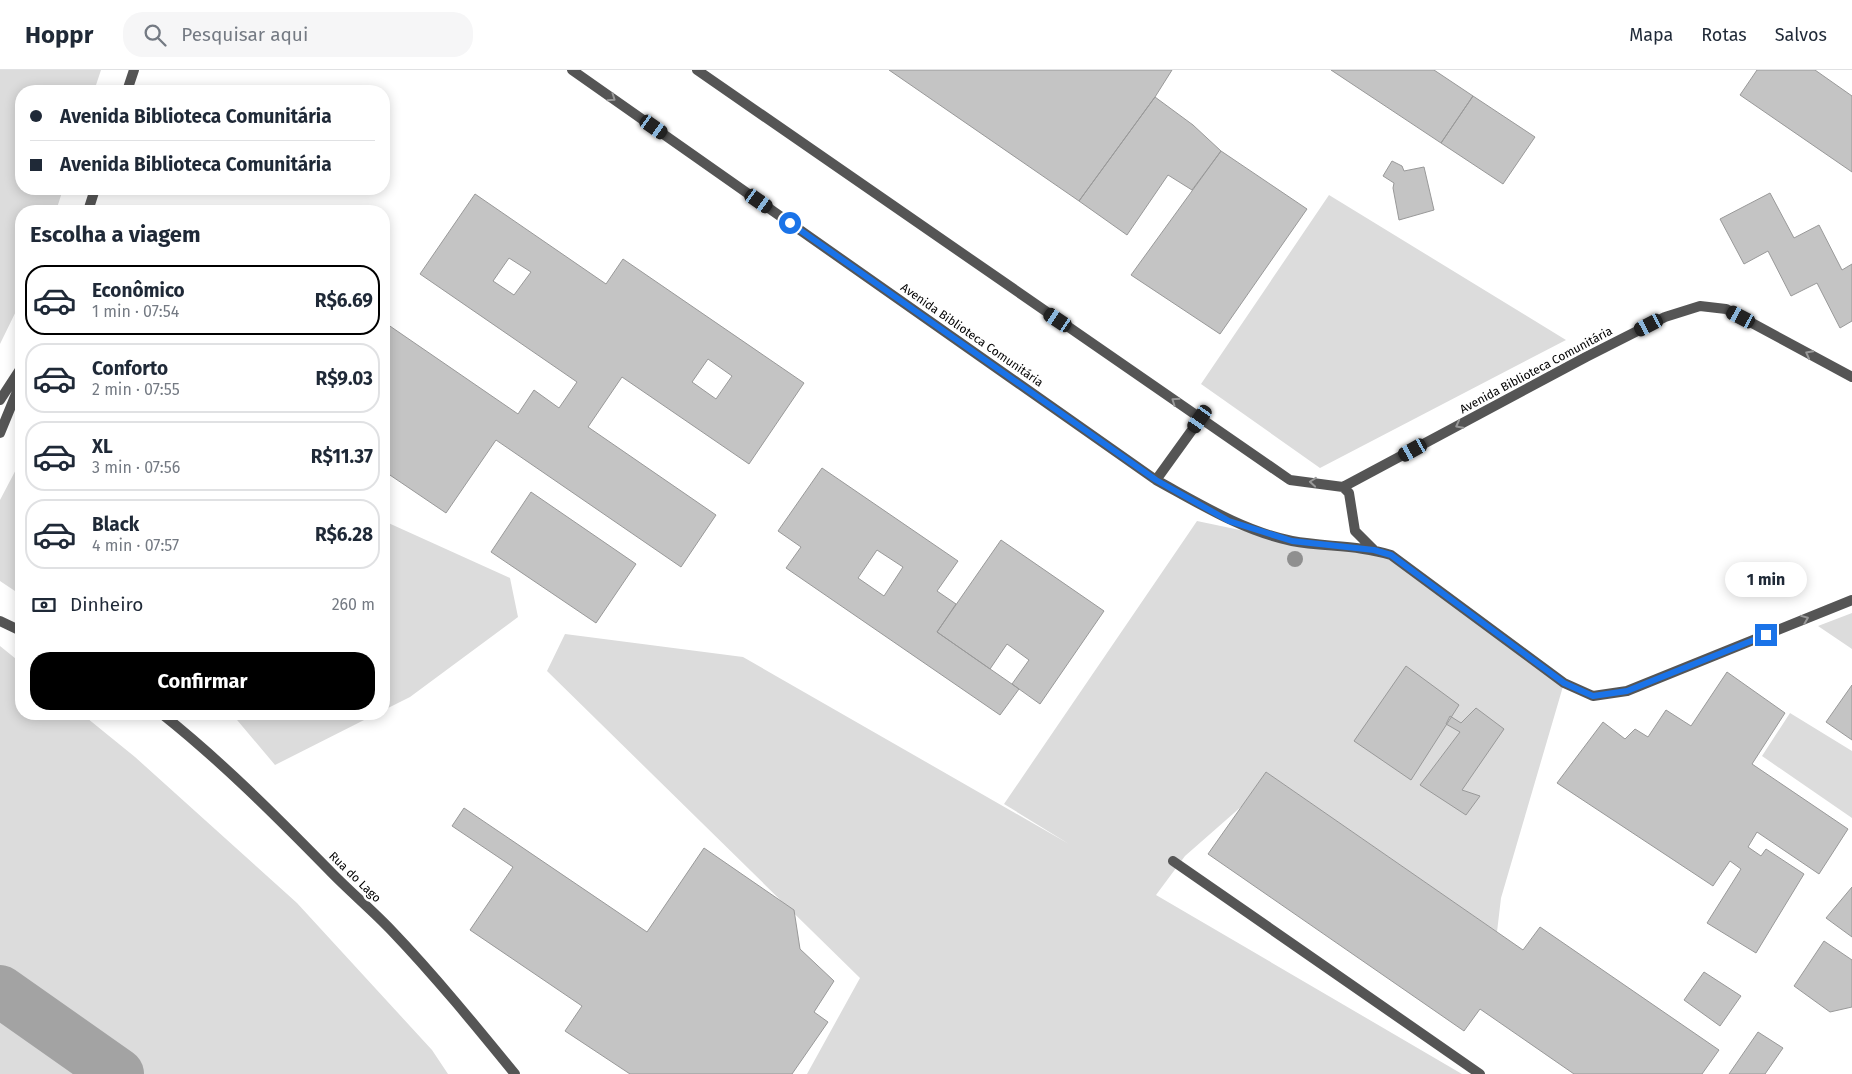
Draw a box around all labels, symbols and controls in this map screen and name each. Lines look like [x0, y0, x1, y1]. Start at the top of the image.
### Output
search box [123, 12, 473, 57]
text: Hoppr [25, 21, 93, 49]
icon: search [141, 21, 169, 49]
text: Pesquisar aqui [181, 23, 308, 46]
text: Mapa [1629, 24, 1673, 46]
text: Rotas [1701, 24, 1747, 46]
text: Salvos [1775, 24, 1827, 46]
one-way arrow [606, 92, 616, 101]
text: Avenida Biblioteca Comunitária [60, 105, 332, 128]
car [637, 112, 670, 142]
text: Avenida Biblioteca Comunitária [60, 153, 332, 176]
car [742, 186, 775, 216]
route start [779, 212, 801, 234]
text: Escolha a viagem [30, 221, 201, 248]
icon: car [32, 278, 77, 323]
text: Econômico [92, 279, 185, 302]
street label: Avenida Biblioteca Comunitária [898, 280, 1046, 390]
text: R$6.69 [315, 289, 373, 312]
text: 1 min · 07:54 [92, 302, 179, 321]
car [1724, 303, 1757, 331]
car [1041, 305, 1074, 335]
car [1632, 312, 1665, 338]
street label: Avenida Biblioteca Comunitária [1457, 324, 1615, 416]
one-way arrow [1805, 350, 1814, 360]
icon: car [32, 356, 77, 401]
text: Conforto [92, 357, 168, 380]
text: R$9.03 [316, 367, 373, 390]
text: 2 min · 07:55 [92, 380, 180, 399]
one-way arrow [1171, 398, 1180, 407]
car [1185, 402, 1214, 436]
one-way arrow [1455, 419, 1464, 429]
icon: car [32, 434, 77, 479]
text: XL [92, 435, 113, 458]
car [1396, 436, 1429, 464]
text: R$11.37 [311, 445, 373, 468]
text: 3 min · 07:56 [92, 458, 180, 477]
one-way arrow [1308, 477, 1316, 488]
icon: car [32, 512, 77, 557]
text: Black [92, 513, 139, 536]
text: R$6.28 [315, 523, 373, 546]
text: 4 min · 07:57 [92, 536, 179, 555]
callout: 1 min [1725, 562, 1807, 598]
text: 1 min [1747, 570, 1785, 589]
icon: cash [30, 591, 58, 619]
text: Dinheiro [70, 593, 143, 616]
text: 260 m [332, 595, 375, 614]
one-way arrow [1800, 615, 1809, 625]
route end [1755, 624, 1777, 646]
button: Confirmar [30, 652, 375, 710]
street label: Rua do Lago [326, 849, 384, 905]

